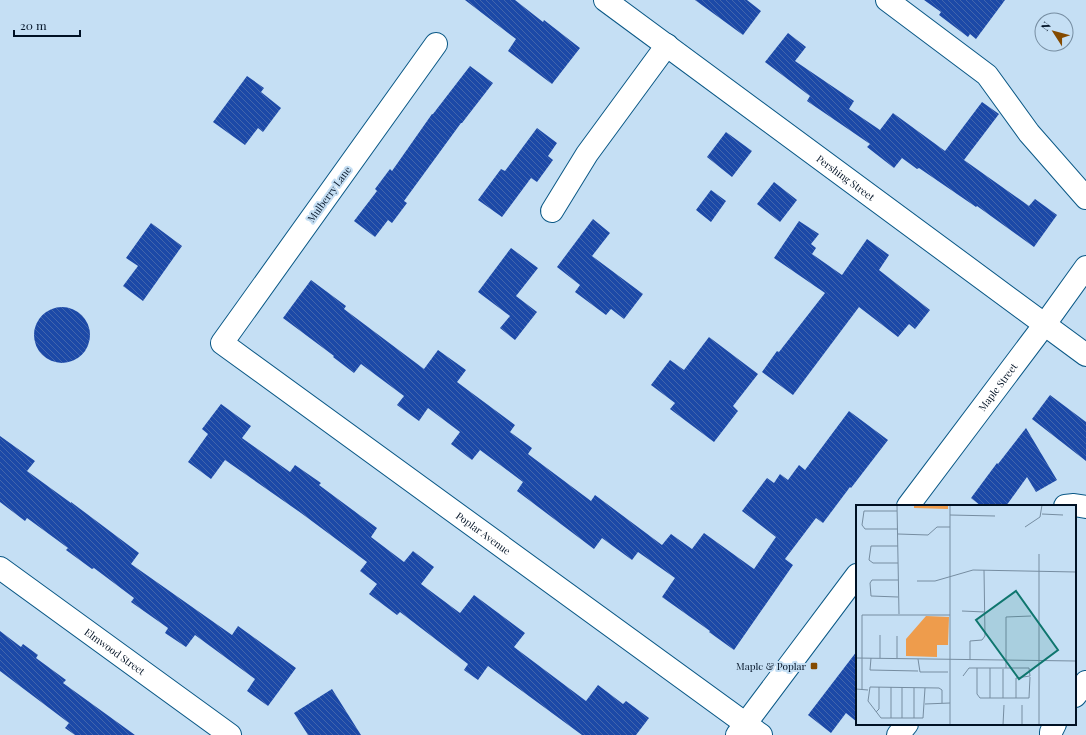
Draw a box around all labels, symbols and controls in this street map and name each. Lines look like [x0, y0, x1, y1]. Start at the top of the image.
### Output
scale bar [14, 12, 80, 38]
north arrow [1034, 12, 1074, 52]
text: 20 m [20, 17, 47, 33]
text: N [1037, 18, 1054, 33]
street label: Pershing Street [814, 151, 878, 204]
street label: Mulberry Lane [304, 163, 354, 225]
street label: Maple Street [975, 360, 1021, 414]
inset map [856, 505, 1076, 725]
street label: Poplar Avenue [453, 509, 514, 558]
street label: Elmwood Street [82, 625, 148, 678]
place label: Maple & Poplar [736, 659, 807, 673]
marker: Maple & Poplar [809, 661, 819, 671]

